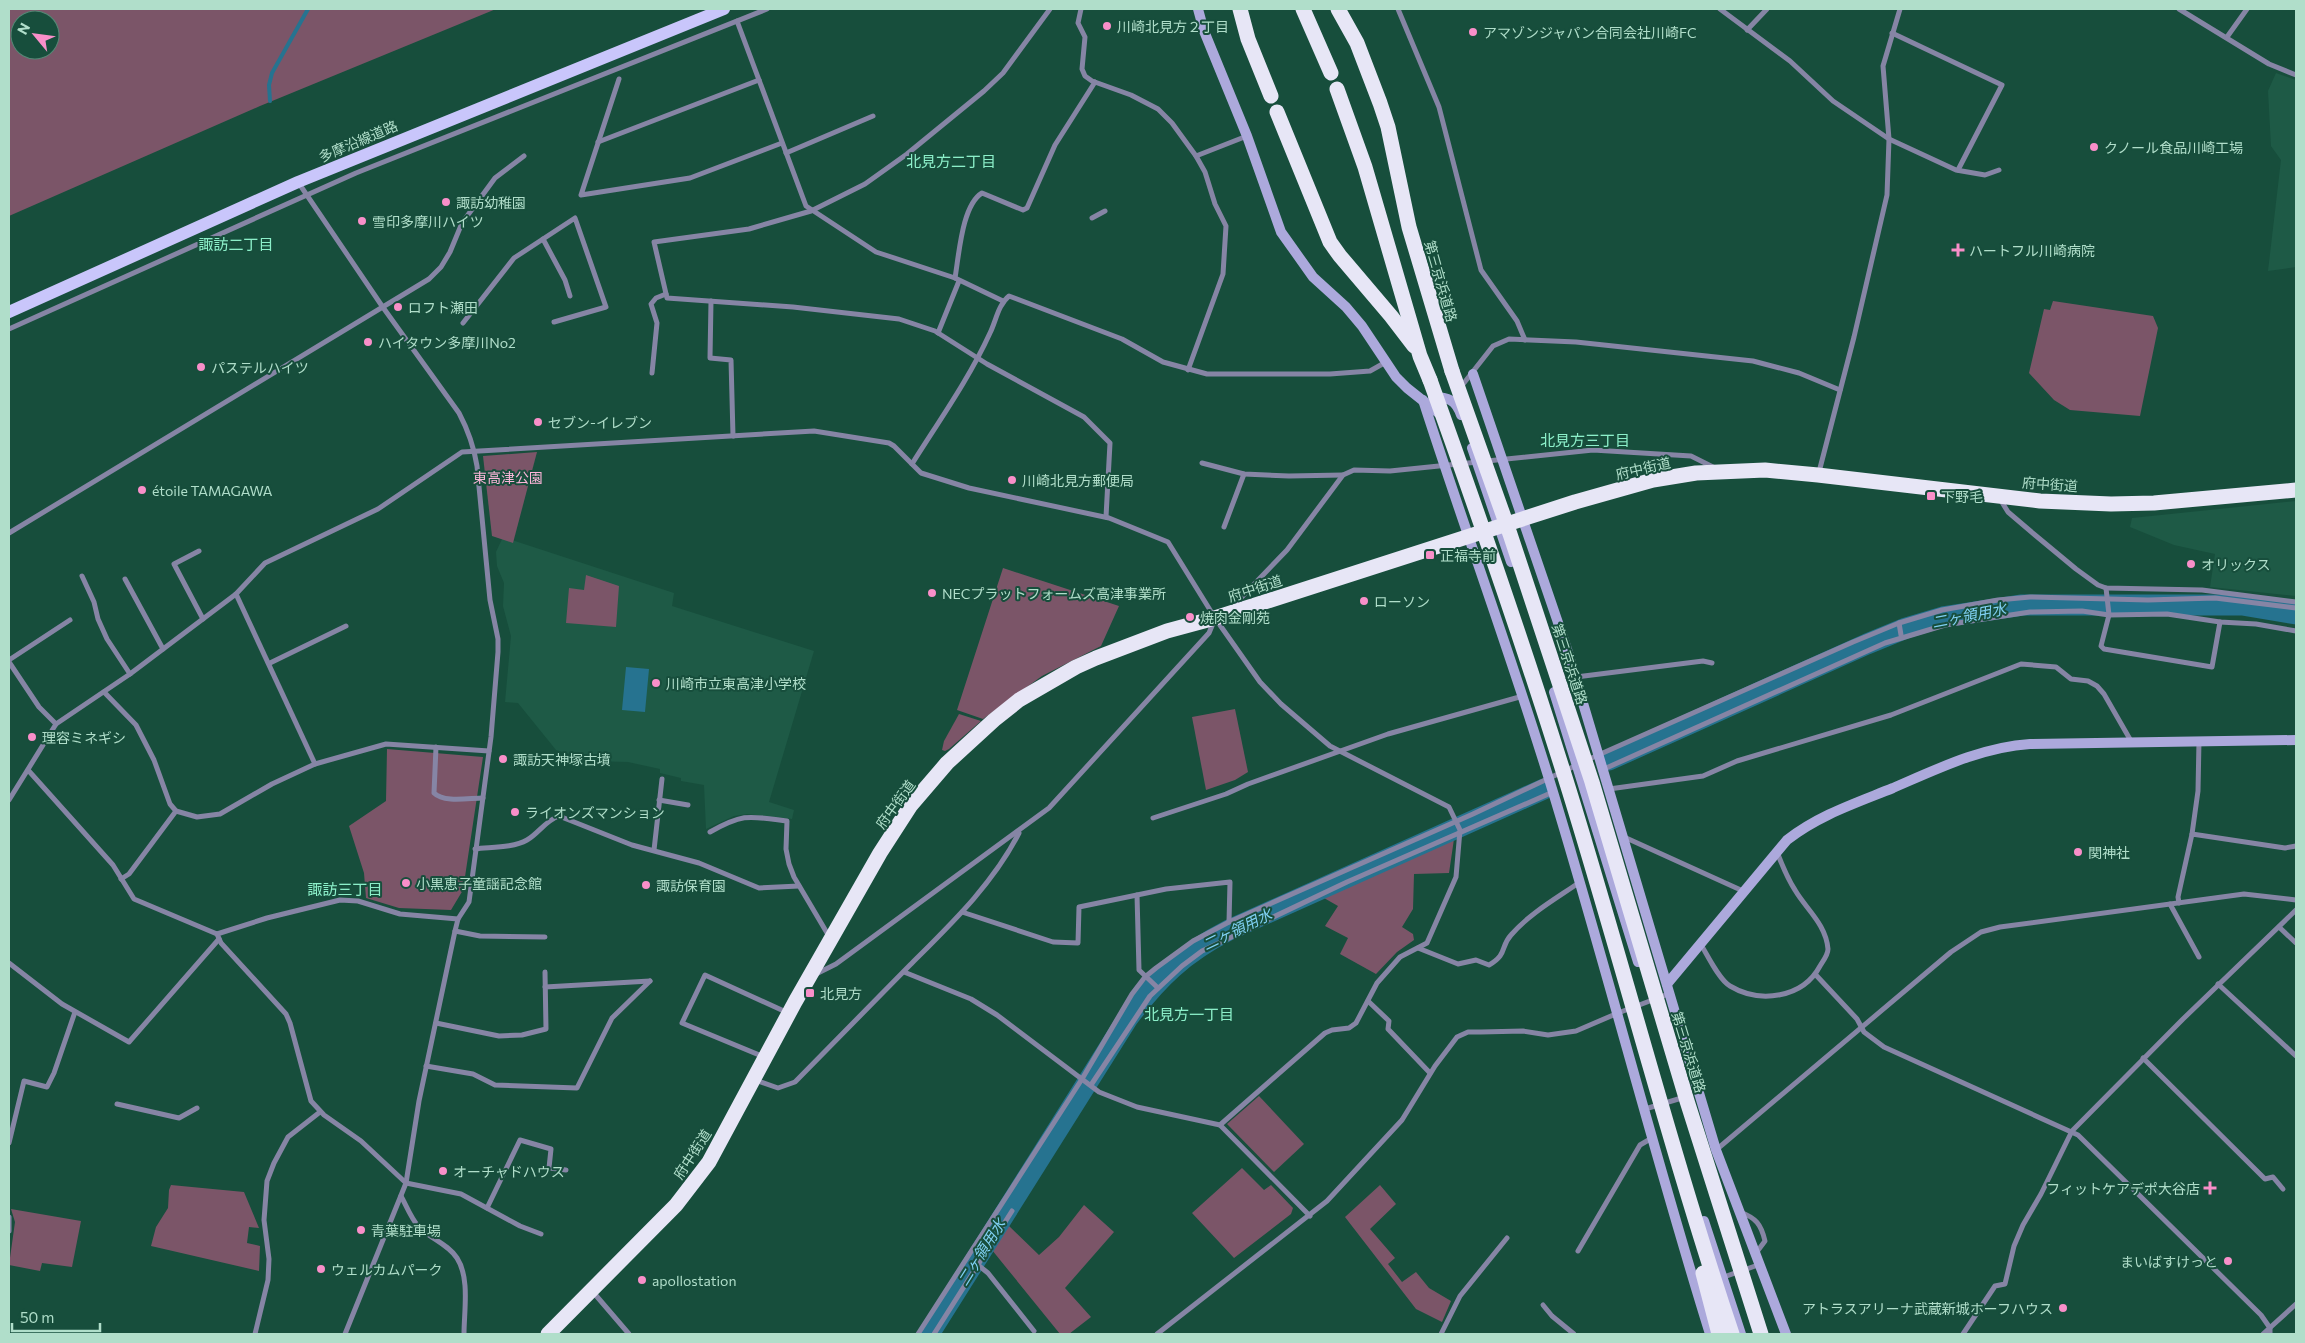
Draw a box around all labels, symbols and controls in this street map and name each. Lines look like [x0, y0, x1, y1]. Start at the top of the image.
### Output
north arrow [10, 10, 60, 60]
place label: 川崎北見方２丁目 [1117, 18, 1229, 35]
text: N [13, 20, 33, 37]
marker: 川崎北見方２丁目 [1101, 20, 1113, 32]
place label: アマゾンジャパン合同会社川崎FC [1483, 24, 1697, 41]
marker: アマゾンジャパン合同会社川崎FC [1467, 26, 1479, 38]
street label: 多摩沿線道路 [316, 117, 400, 165]
place label: クノール食品川崎工場 [2104, 139, 2243, 156]
marker: クノール食品川崎工場 [2088, 141, 2100, 153]
district label: 北見方二丁目 [906, 152, 996, 170]
place label: 諏訪幼稚園 [456, 194, 526, 211]
marker: 諏訪幼稚園 [440, 196, 452, 208]
place label: 雪印多摩川ハイツ [372, 213, 484, 230]
marker: 雪印多摩川ハイツ [356, 215, 368, 227]
district label: 諏訪二丁目 [198, 235, 274, 253]
street label: 第三京浜道路 [1421, 238, 1461, 324]
place label: ハートフル川崎病院 [1969, 242, 2095, 259]
marker: ハートフル川崎病院 [1951, 243, 1965, 257]
place label: ロフト瀬田 [408, 299, 478, 316]
marker: ロフト瀬田 [392, 301, 404, 313]
place label: ハイタウン多摩川No2 [378, 334, 516, 351]
marker: ハイタウン多摩川No2 [362, 336, 374, 348]
place label: パステルハイツ [211, 359, 309, 376]
marker: パステルハイツ [195, 361, 207, 373]
place label: セブン-イレブン [548, 414, 652, 431]
marker: セブン-イレブン [532, 416, 544, 428]
district label: 北見方三丁目 [1540, 431, 1630, 449]
street label: 府中街道 [1614, 453, 1672, 483]
park label: 東高津公園 [473, 469, 543, 486]
place label: 川崎北見方郵便局 [1022, 472, 1134, 489]
marker: 川崎北見方郵便局 [1006, 474, 1018, 486]
street label: 府中街道 [2021, 474, 2079, 494]
place label: étoile TAMAGAWA [152, 482, 273, 499]
marker: étoile TAMAGAWA [136, 484, 148, 496]
place label: 下野毛 [1941, 488, 1983, 505]
marker: 下野毛 [1925, 490, 1937, 502]
place label: 正福寺前 [1440, 547, 1496, 564]
marker: 正福寺前 [1424, 549, 1436, 561]
place label: オリックス [2201, 556, 2271, 573]
marker: オリックス [2185, 558, 2197, 570]
street label: 府中街道 [1226, 571, 1284, 605]
place label: NECプラットフォームズ高津事業所 [942, 585, 1166, 602]
marker: NECプラットフォームズ高津事業所 [926, 587, 938, 599]
place label: ローソン [1374, 593, 1430, 610]
marker: ローソン [1358, 595, 1370, 607]
water label: 二ヶ領用水 [1930, 599, 2009, 631]
place label: 焼肉金剛苑 [1200, 609, 1270, 626]
marker: 焼肉金剛苑 [1184, 611, 1196, 623]
street label: 第三京浜道路 [1549, 621, 1591, 707]
place label: 川崎市立東高津小学校 [666, 675, 806, 692]
marker: 川崎市立東高津小学校 [650, 677, 662, 689]
place label: 理容ミネギシ [42, 729, 126, 746]
marker: 理容ミネギシ [26, 731, 38, 743]
place label: 諏訪天神塚古墳 [513, 751, 611, 768]
marker: 諏訪天神塚古墳 [497, 753, 509, 765]
street label: 府中街道 [872, 776, 918, 832]
place label: ライオンズマンション [525, 804, 665, 821]
marker: ライオンズマンション [509, 806, 521, 818]
place label: 関神社 [2088, 844, 2130, 861]
marker: 関神社 [2072, 846, 2084, 858]
place label: 小黒恵子童謡記念館 [416, 875, 542, 892]
marker: 小黒恵子童謡記念館 [400, 877, 412, 889]
place label: 諏訪保育園 [656, 877, 726, 894]
marker: 諏訪保育園 [640, 879, 652, 891]
district label: 諏訪三丁目 [307, 880, 383, 898]
water label: 二ヶ領用水 [1199, 904, 1276, 954]
place label: 北見方 [820, 985, 862, 1002]
marker: 北見方 [804, 987, 816, 999]
district label: 北見方一丁目 [1144, 1005, 1234, 1023]
street label: 第三京浜道路 [1669, 1009, 1709, 1095]
street label: 府中街道 [670, 1126, 714, 1182]
place label: オーチャドハウス [453, 1163, 565, 1180]
marker: オーチャドハウス [437, 1165, 449, 1177]
place label: フィットケアデポ大谷店 [2046, 1180, 2200, 1197]
marker: フィットケアデポ大谷店 [2204, 1182, 2216, 1194]
water label: 二ヶ領用水 [953, 1214, 1010, 1289]
place label: 青葉駐車場 [371, 1222, 441, 1239]
marker: 青葉駐車場 [355, 1224, 367, 1236]
place label: まいばすけっと [2120, 1253, 2218, 1270]
marker: まいばすけっと [2222, 1255, 2234, 1267]
place label: ウェルカムパーク [331, 1261, 443, 1278]
marker: ウェルカムパーク [315, 1263, 327, 1275]
place label: apollostation [652, 1272, 736, 1289]
marker: apollostation [636, 1274, 648, 1286]
scale bar [12, 1300, 100, 1332]
place label: アトラスアリーナ武蔵新城ホーフハウス [1802, 1300, 2053, 1317]
marker: アトラスアリーナ武蔵新城ホーフハウス [2057, 1302, 2069, 1314]
text: 50 m [20, 1308, 54, 1326]

